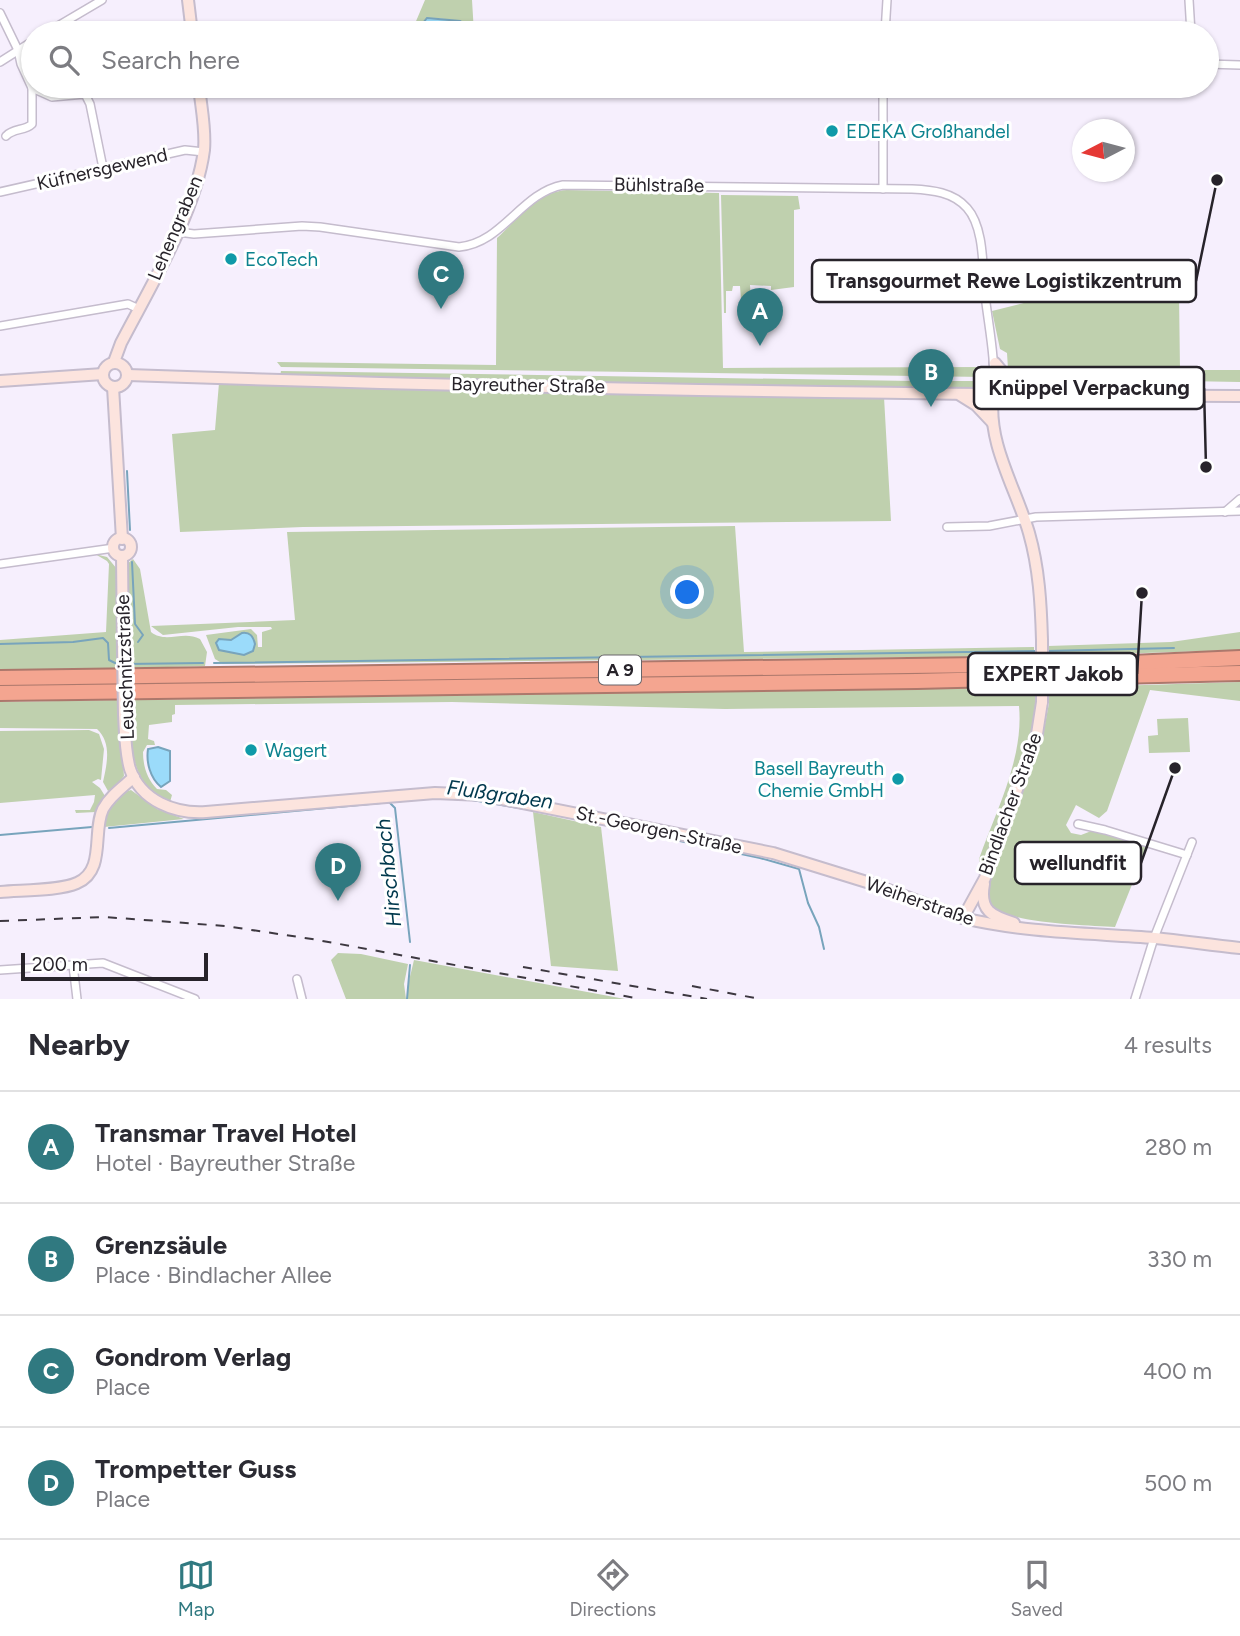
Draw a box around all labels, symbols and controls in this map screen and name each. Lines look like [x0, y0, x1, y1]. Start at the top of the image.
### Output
search box [21, 21, 1219, 98]
icon: search [45, 41, 83, 79]
text: Search here [101, 44, 240, 76]
north arrow [1072, 119, 1135, 182]
place label: EDEKA Großhandel [846, 120, 1010, 143]
marker: EDEKA Großhandel [824, 123, 840, 139]
street label: Küfnersgewend [34, 143, 170, 195]
street label: Lehengraben [143, 172, 207, 284]
street label: Bühlstraße [614, 173, 704, 197]
place label: EcoTech [245, 248, 318, 271]
marker: EcoTech [223, 251, 239, 267]
pin: C [418, 251, 464, 309]
callout: Transgourmet Rewe Logistikzentrum [812, 260, 1196, 302]
text: Transgourmet Rewe Logistikzentrum [826, 268, 1182, 293]
pin: A [737, 288, 783, 346]
pin: B [908, 349, 954, 407]
callout: Knüppel Verpackung [974, 367, 1204, 409]
street label: Bayreuther Straße [451, 372, 605, 398]
text: Knüppel Verpackung [988, 375, 1190, 400]
your location [670, 575, 704, 609]
street label: Leuschnitzstraße [111, 594, 139, 740]
callout: EXPERT Jakob [968, 653, 1137, 695]
road number: A 9 [599, 656, 641, 684]
text: EXPERT Jakob [983, 661, 1123, 686]
street label: Bindlacher Straße [974, 730, 1046, 878]
place label: Wagert [265, 739, 327, 762]
marker: Wagert [243, 742, 259, 758]
place label: Basell Bayreuth Chemie GmbH [754, 757, 884, 802]
marker: Basell Bayreuth Chemie GmbH [890, 771, 906, 787]
water label: Flußgraben [445, 774, 555, 814]
street label: St.-Georgen-Straße [574, 801, 744, 859]
water label: Hirschbach [370, 817, 406, 928]
callout: wellundfit [1015, 842, 1141, 884]
pin: D [315, 843, 361, 901]
text: wellundfit [1029, 850, 1127, 875]
street label: Weiherstraße [863, 872, 977, 930]
scale bar [21, 950, 208, 982]
text: 200 m [32, 953, 88, 976]
text: Nearby [28, 1026, 130, 1063]
text: 4 results [1124, 1031, 1212, 1059]
text: Transmar Travel Hotel [95, 1117, 357, 1149]
text: A [43, 1133, 59, 1161]
text: 280 m [1145, 1133, 1212, 1161]
text: Hotel · Bayreuther Straße [95, 1149, 355, 1177]
text: Grenzsäule [95, 1229, 227, 1261]
text: B [44, 1245, 58, 1273]
text: 330 m [1147, 1245, 1212, 1273]
text: Place · Bindlacher Allee [95, 1261, 332, 1289]
text: Gondrom Verlag [95, 1341, 291, 1373]
text: C [43, 1357, 59, 1385]
text: 400 m [1143, 1357, 1212, 1385]
text: Place [95, 1373, 150, 1401]
text: Trompetter Guss [95, 1453, 296, 1485]
text: D [43, 1469, 59, 1497]
text: 500 m [1144, 1469, 1212, 1497]
text: Place [95, 1485, 150, 1513]
tab: Map [177, 1556, 215, 1621]
tab: Directions [569, 1556, 656, 1621]
tab: Saved [1010, 1556, 1063, 1621]

